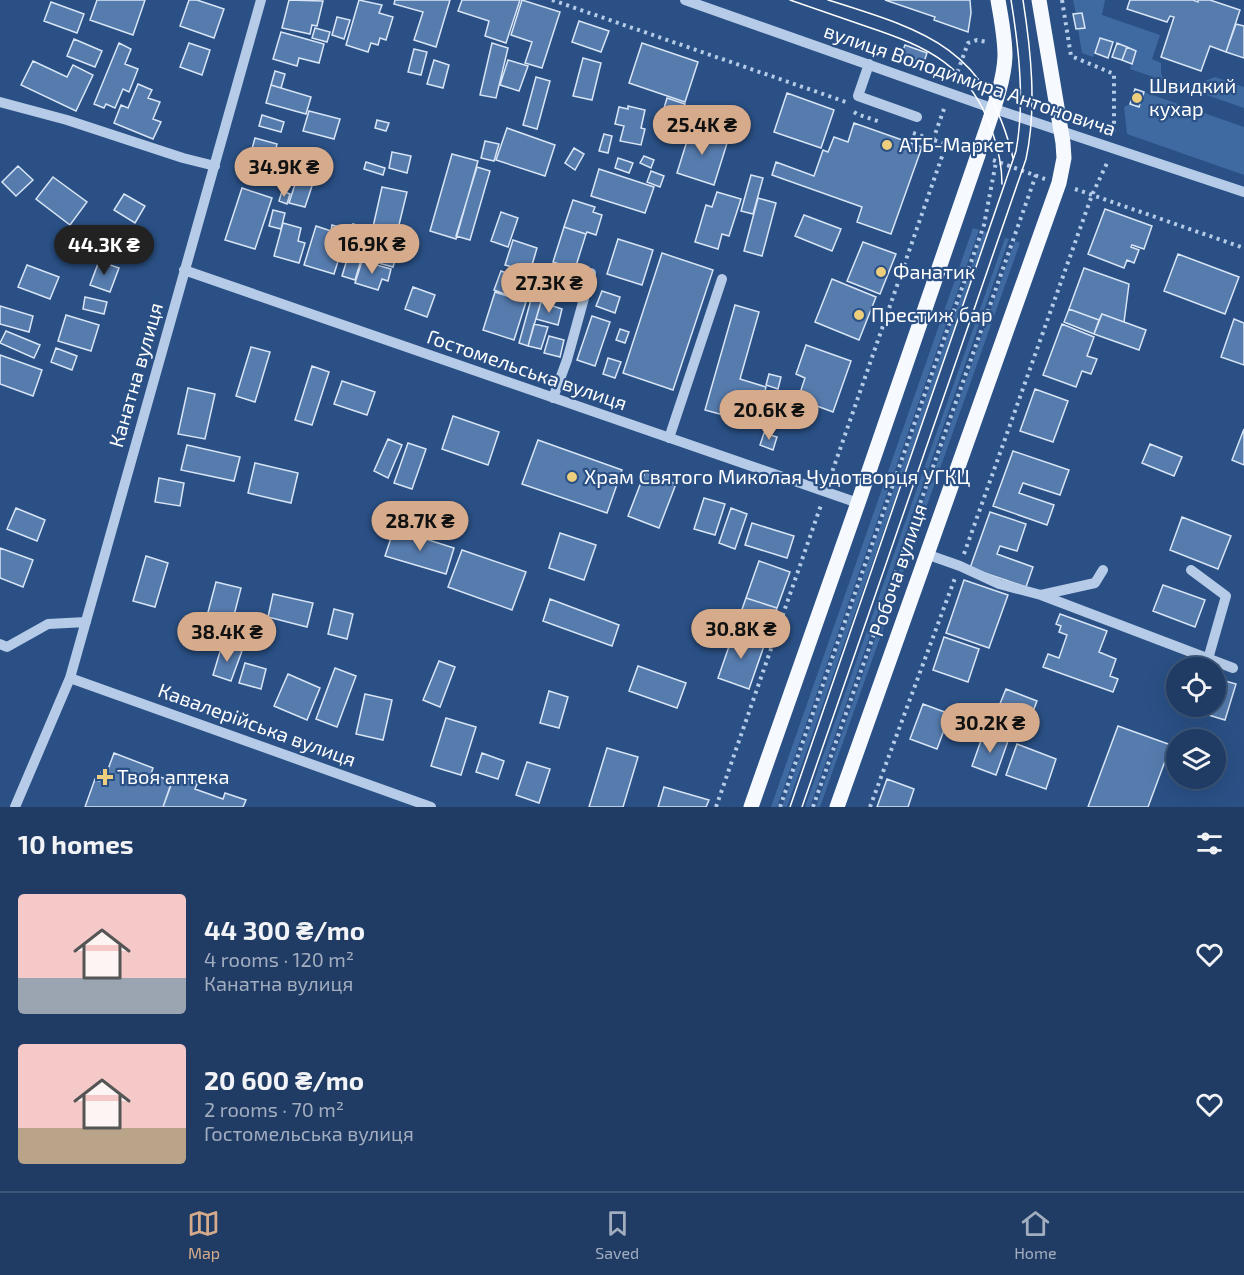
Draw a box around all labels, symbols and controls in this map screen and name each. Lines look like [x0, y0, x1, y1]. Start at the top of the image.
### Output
street label: вулиця Володимира Антоновича [821, 18, 1119, 141]
place label: Швидкий кухар [1149, 73, 1236, 121]
marker: Швидкий кухар [1130, 91, 1144, 105]
pin: 25.4K ₴ [647, 105, 757, 156]
text: 25.4K ₴ [667, 112, 737, 136]
place label: АТБ-Маркет [899, 132, 1014, 156]
marker: АТБ-Маркет [880, 138, 894, 152]
pin: 34.9K ₴ [229, 147, 339, 198]
text: 34.9K ₴ [249, 154, 319, 178]
pin: 16.9K ₴ [317, 224, 427, 275]
pin: 44.3K ₴ [49, 225, 159, 276]
text: 16.9K ₴ [338, 231, 406, 255]
text: 44.3K ₴ [68, 232, 140, 256]
place label: Фанатик [893, 259, 976, 283]
pin: 27.3K ₴ [494, 263, 604, 314]
marker: Фанатик [874, 265, 888, 279]
text: 27.3K ₴ [515, 270, 583, 294]
street label: Канатна вулиця [103, 300, 168, 450]
place label: Престиж бар [871, 302, 993, 326]
marker: Престиж бар [852, 308, 866, 322]
street label: Гостомельська вулиця [424, 324, 630, 416]
pin: 20.6K ₴ [714, 390, 824, 441]
text: 20.6K ₴ [733, 397, 805, 421]
place label: Храм Святого Миколая Чудотворця УГКЦ [584, 464, 971, 489]
marker: Храм Святого Миколая Чудотворця УГКЦ [565, 470, 579, 484]
street label: Робоча вулиця [863, 500, 932, 640]
pin: 28.7K ₴ [365, 501, 475, 552]
text: 28.7K ₴ [385, 508, 455, 532]
pin: 30.8K ₴ [686, 609, 796, 660]
pin: 38.4K ₴ [172, 612, 282, 663]
text: 30.8K ₴ [705, 616, 777, 640]
text: 38.4K ₴ [191, 619, 263, 643]
map controls [1166, 657, 1226, 789]
button: locate [1166, 657, 1226, 717]
street label: Кавалерійська вулиця [155, 677, 359, 772]
pin: 30.2K ₴ [935, 703, 1045, 754]
text: 30.2K ₴ [955, 710, 1025, 734]
button: layers [1166, 729, 1226, 789]
place label: Твоя аптека [117, 764, 229, 788]
marker: Твоя аптека [98, 770, 112, 784]
icon: filters [1193, 827, 1226, 860]
text: 10 homes [18, 828, 134, 859]
text: 44 300 ₴/mo [204, 914, 365, 945]
icon: home [66, 918, 138, 990]
icon: heart [1193, 938, 1226, 971]
text: 4 rooms · 120 m² [204, 947, 354, 971]
text: Канатна вулиця [204, 971, 353, 995]
text: 20 600 ₴/mo [204, 1064, 364, 1095]
icon: home [66, 1068, 138, 1140]
icon: heart [1193, 1088, 1226, 1121]
text: 2 rooms · 70 m² [204, 1097, 344, 1121]
text: Гостомельська вулиця [204, 1121, 414, 1145]
tab: Map [187, 1207, 220, 1262]
tab: Saved [595, 1207, 639, 1262]
tab: Home [1014, 1207, 1057, 1262]

